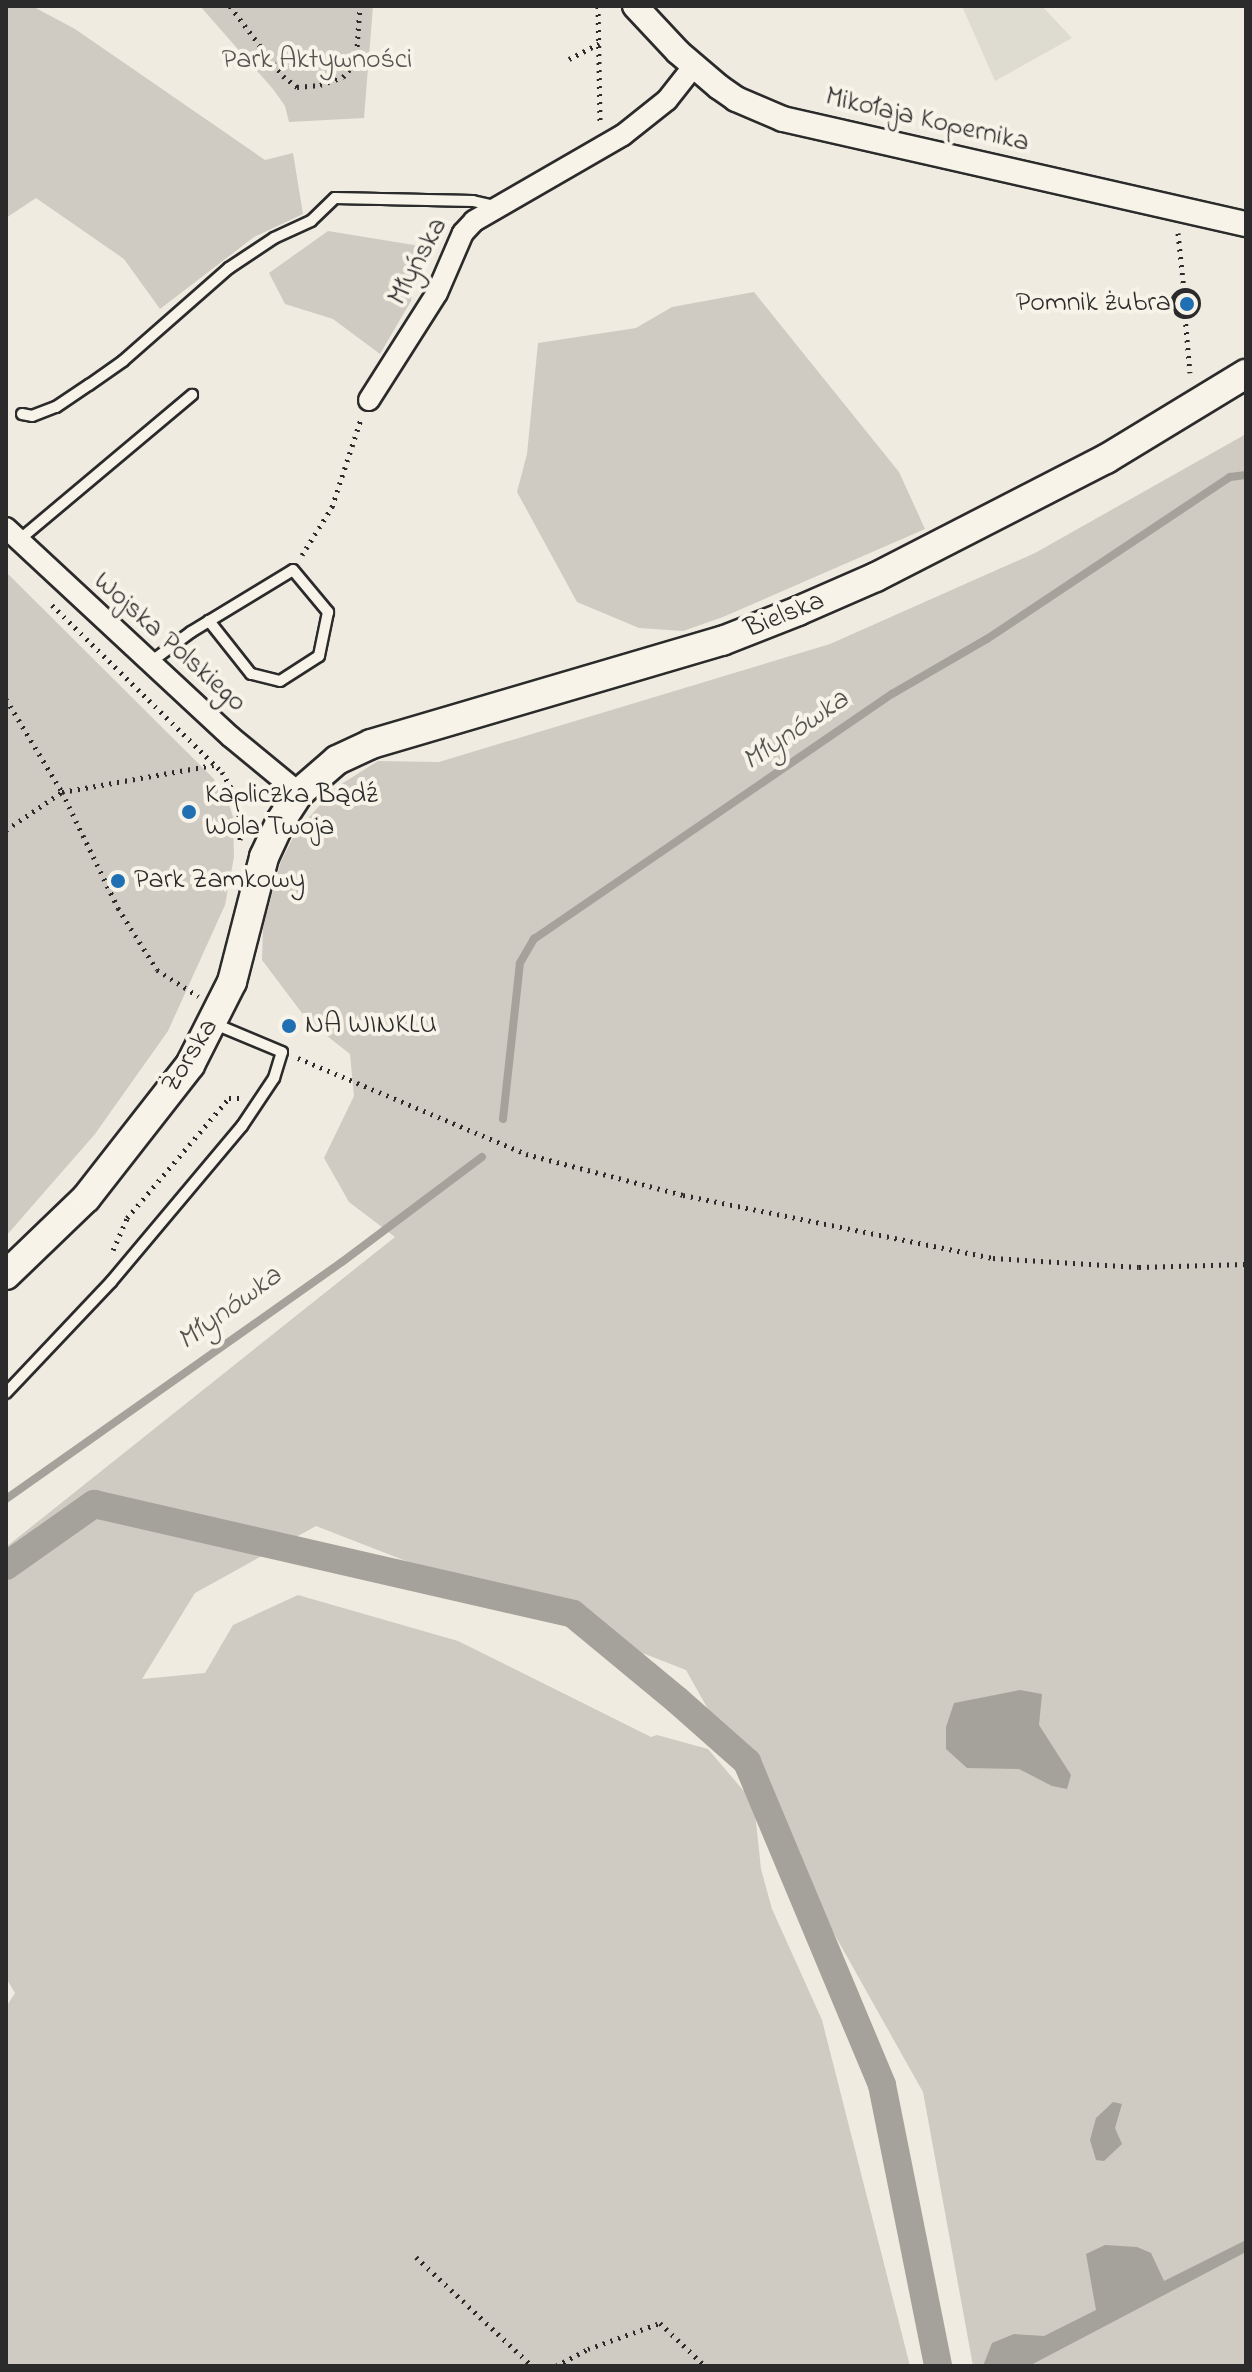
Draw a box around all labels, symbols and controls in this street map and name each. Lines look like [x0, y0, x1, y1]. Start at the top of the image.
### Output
park label: Park Aktywności [222, 44, 412, 78]
street label: Mikołaja Kopernika [822, 81, 1032, 161]
street label: Młyńska [382, 212, 456, 312]
place label: Pomnik żubra [1016, 287, 1171, 321]
marker: Pomnik żubra [1178, 295, 1196, 313]
street label: Wojska Polskiego [86, 566, 252, 720]
street label: Bielska [740, 585, 830, 647]
water label: Młynówka [736, 682, 856, 780]
place label: Kapliczka Bądź Wola Twoja [205, 779, 378, 845]
marker: Kapliczka Bądź Wola Twoja [180, 803, 198, 821]
place label: Park Zamkowy [134, 864, 305, 898]
marker: Park Zamkowy [109, 872, 127, 890]
place label: NA WINKLU [305, 1009, 437, 1043]
street label: Żorska [155, 1013, 227, 1099]
marker: NA WINKLU [280, 1017, 298, 1035]
water label: Młynówka [171, 1259, 289, 1359]

